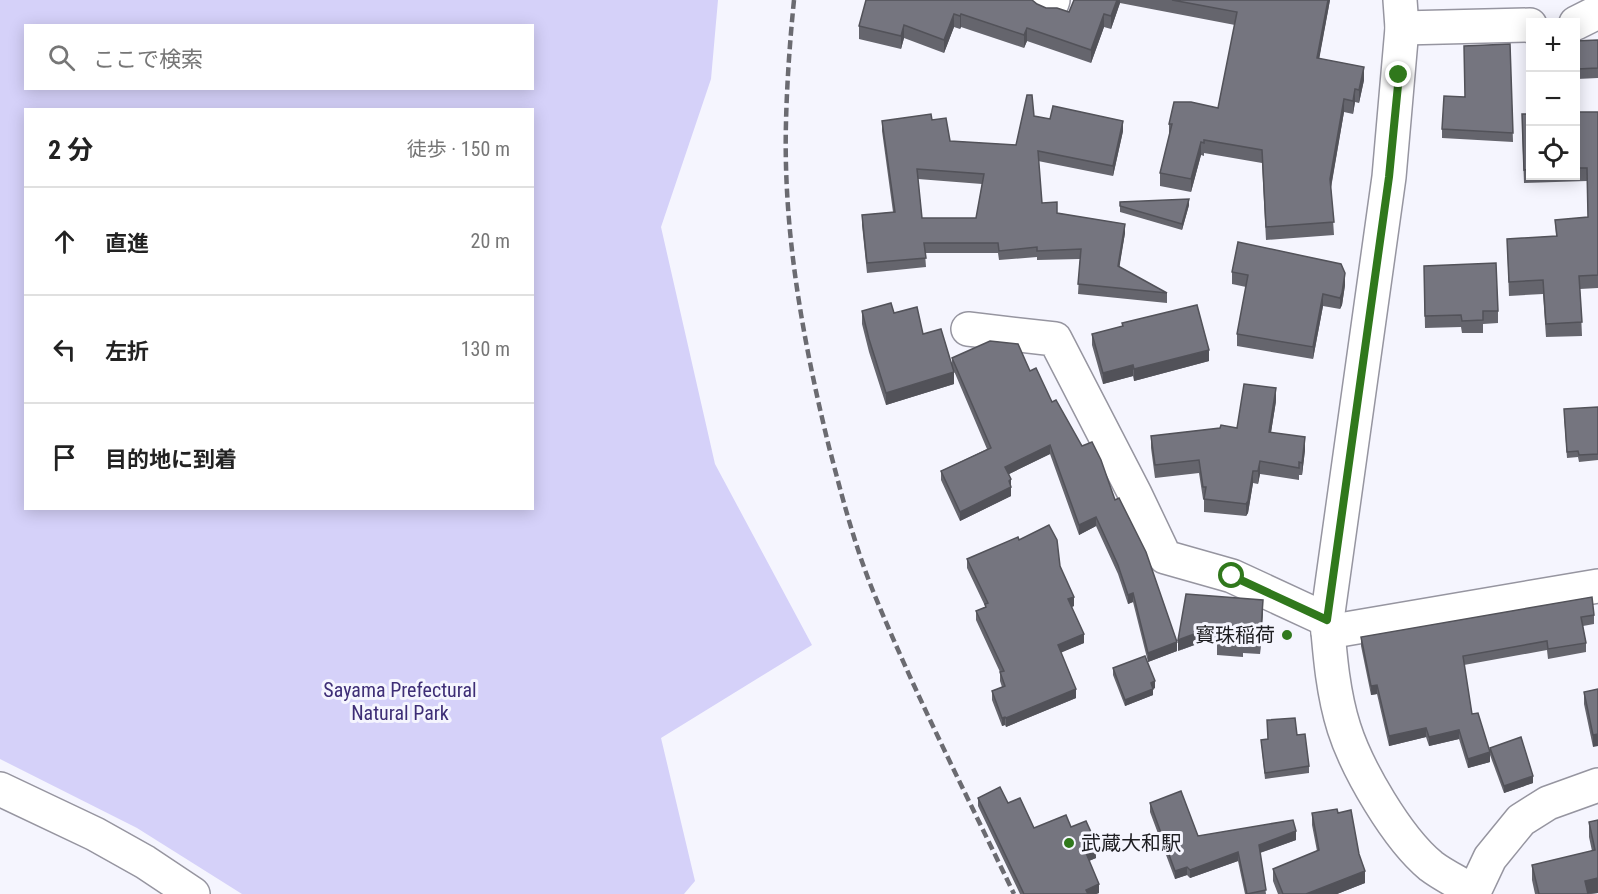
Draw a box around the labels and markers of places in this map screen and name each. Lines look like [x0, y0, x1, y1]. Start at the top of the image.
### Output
place label: 寳珠稲荷 [1195, 623, 1275, 647]
marker: 寳珠稲荷 [1280, 628, 1294, 642]
place label: 武蔵大和駅 [1081, 831, 1181, 855]
marker: 武蔵大和駅 [1062, 836, 1076, 850]

